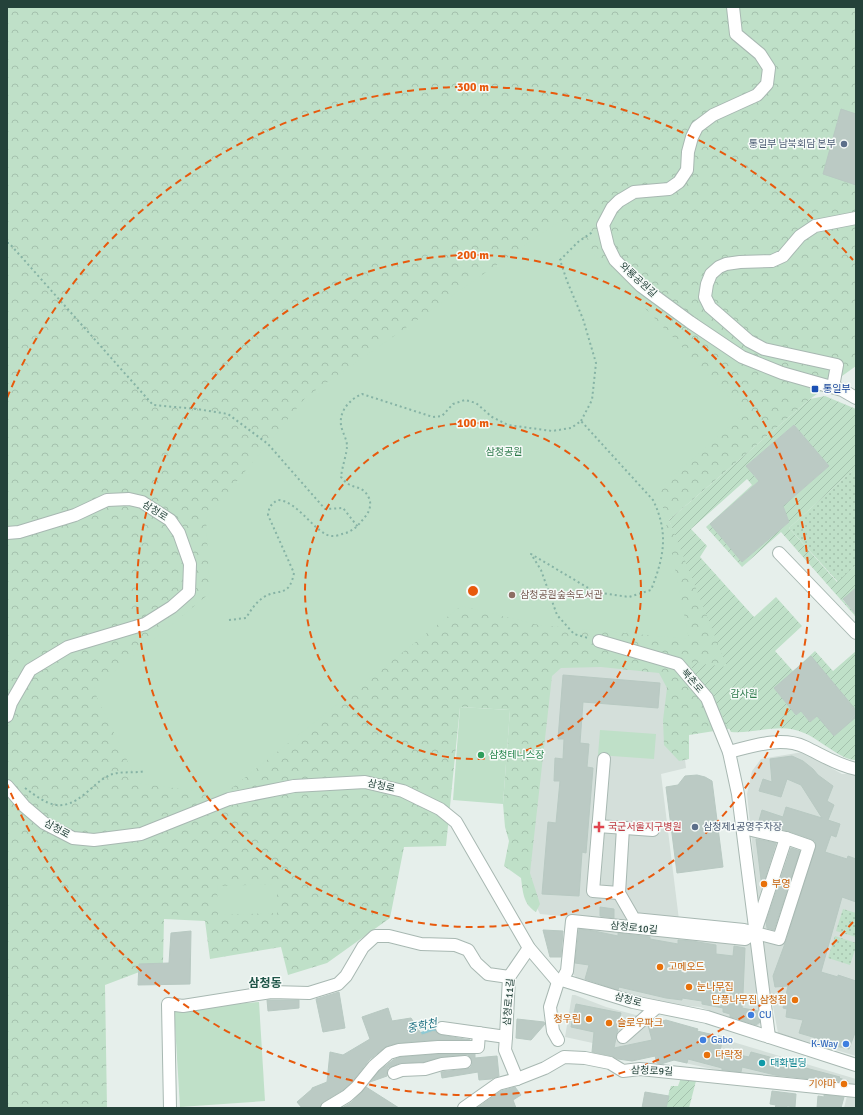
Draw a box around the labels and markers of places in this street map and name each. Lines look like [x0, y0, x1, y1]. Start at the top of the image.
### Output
place label: 통일부 남북회담 본부 [749, 138, 836, 150]
marker: 통일부 남북회담 본부 [839, 139, 849, 149]
place label: 통일부 [823, 383, 851, 395]
marker: 통일부 [810, 384, 820, 394]
centre of rings [466, 584, 480, 598]
place label: 삼청공원숲속도서관 [520, 589, 604, 601]
marker: 삼청공원숲속도서관 [507, 590, 517, 600]
place label: 삼청테니스장 [489, 749, 544, 761]
marker: 삼청테니스장 [476, 750, 486, 760]
marker: 국군서울지구병원 [593, 821, 605, 833]
place label: 국군서울지구병원 [608, 821, 682, 833]
place label: 삼청제1공영주차장 [703, 821, 782, 833]
marker: 삼청제1공영주차장 [690, 822, 700, 832]
place label: 부영 [772, 878, 790, 890]
marker: 부영 [759, 879, 769, 889]
place label: 고메오드 [668, 961, 705, 973]
marker: 고메오드 [655, 962, 665, 972]
place label: 눈나무집 [697, 981, 734, 993]
marker: 눈나무집 [684, 982, 694, 992]
place label: 단풍나무집 삼청점 [711, 994, 787, 1006]
marker: 단풍나무집 삼청점 [790, 995, 800, 1005]
place label: CU [759, 1009, 772, 1021]
marker: CU [746, 1010, 756, 1020]
place label: 청우림 [553, 1013, 581, 1025]
marker: 청우림 [584, 1014, 594, 1024]
place label: 슬로우파크 [617, 1017, 663, 1029]
marker: 슬로우파크 [604, 1018, 614, 1028]
place label: Gabo [711, 1034, 733, 1046]
marker: Gabo [698, 1035, 708, 1045]
place label: K-Way [811, 1038, 838, 1050]
marker: K-Way [841, 1039, 851, 1049]
place label: 다락정 [715, 1049, 743, 1061]
marker: 다락정 [702, 1050, 712, 1060]
place label: 대화빌딩 [770, 1057, 807, 1069]
marker: 대화빌딩 [757, 1058, 767, 1068]
place label: 기야마 [808, 1078, 837, 1090]
marker: 기야마 [839, 1079, 849, 1089]

